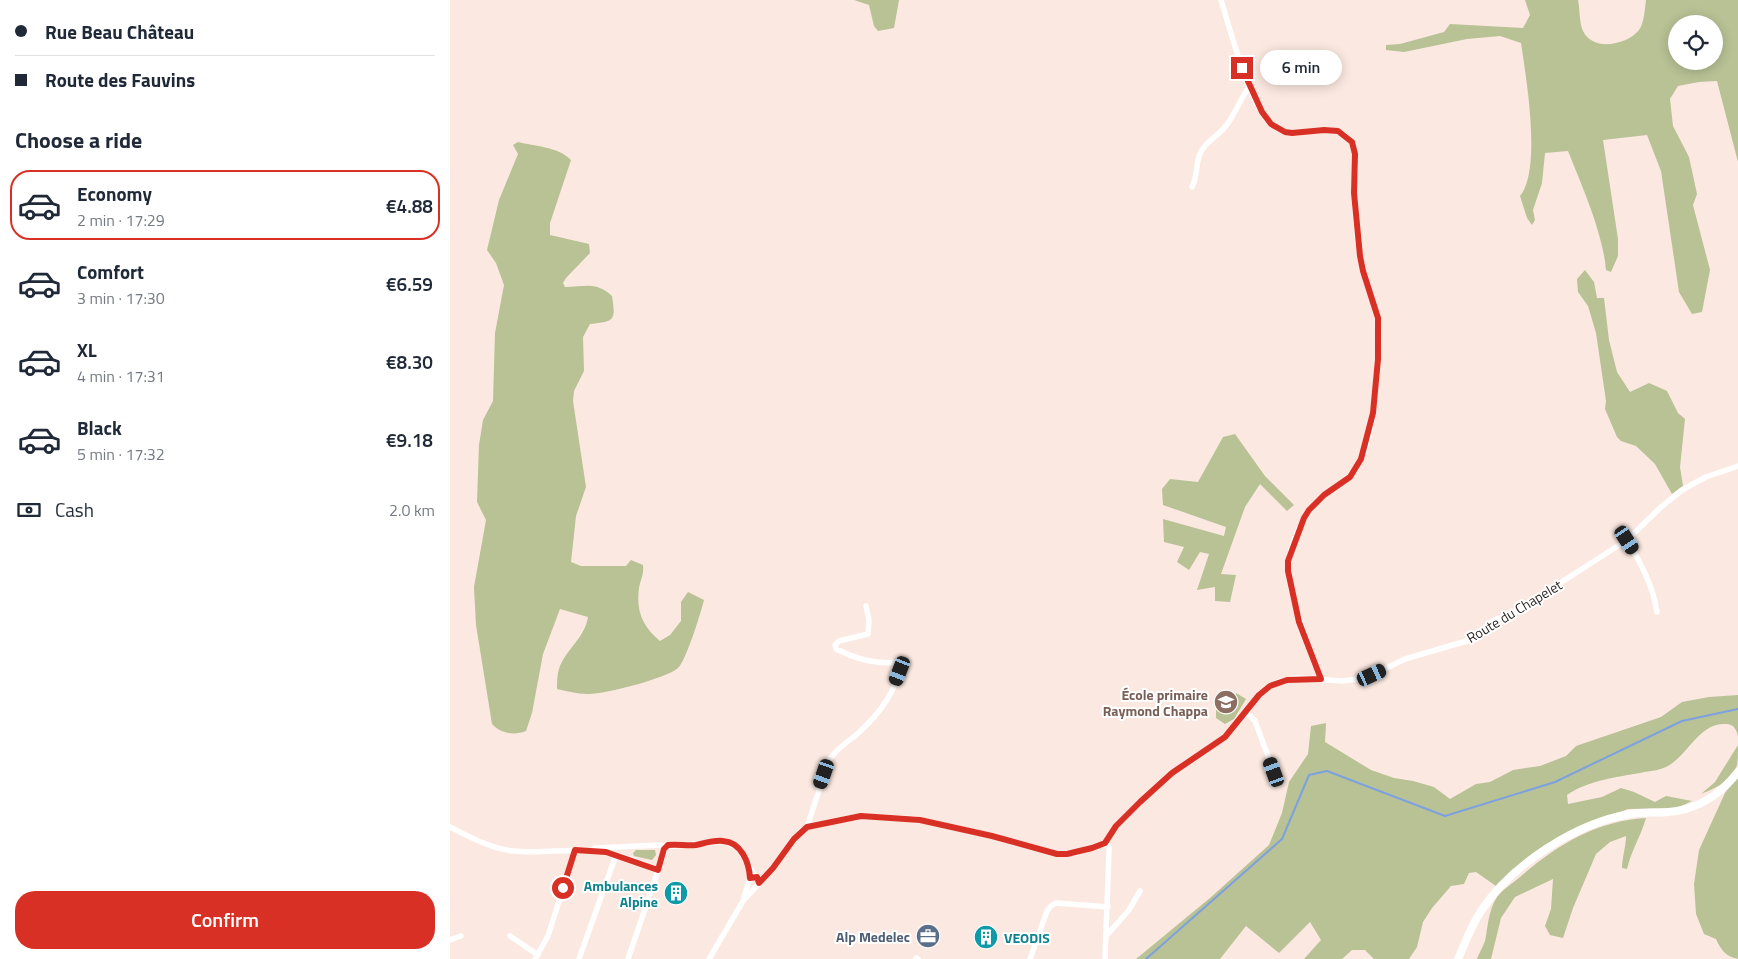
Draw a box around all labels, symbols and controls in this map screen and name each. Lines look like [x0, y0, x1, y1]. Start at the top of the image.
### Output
map controls [1668, 15, 1723, 70]
button: locate [1668, 15, 1723, 70]
text: Rue Beau Château [45, 17, 194, 46]
callout: 6 min [1260, 50, 1342, 86]
text: 6 min [1282, 55, 1320, 79]
route end [1231, 57, 1253, 79]
text: Route des Fauvins [45, 65, 195, 94]
text: Choose a ride [15, 123, 142, 157]
text: Economy [77, 179, 152, 208]
icon: car [17, 183, 62, 228]
text: €4.88 [386, 191, 433, 220]
text: 2 min · 17:29 [77, 208, 165, 232]
text: Comfort [77, 257, 144, 286]
icon: car [17, 261, 62, 306]
text: €6.59 [386, 269, 433, 298]
text: 3 min · 17:30 [77, 286, 165, 310]
text: XL [77, 335, 97, 364]
icon: car [17, 339, 62, 384]
text: €8.30 [386, 347, 433, 376]
text: 4 min · 17:31 [77, 364, 165, 388]
text: Black [77, 413, 122, 442]
icon: car [17, 417, 62, 462]
text: €9.18 [386, 425, 433, 454]
text: 5 min · 17:32 [77, 442, 165, 466]
text: Cash [55, 495, 94, 524]
icon: cash [15, 496, 43, 524]
text: 2.0 km [389, 498, 435, 522]
car [1612, 523, 1641, 557]
street label: Route du Chapelet [1462, 574, 1566, 648]
car [887, 654, 912, 688]
car [1355, 662, 1388, 688]
place label: École primaire Raymond Chappa [1103, 684, 1208, 721]
school or university icon: École primaire Raymond Chappa [1213, 689, 1239, 715]
car [1261, 755, 1286, 789]
car [812, 757, 835, 791]
place label: Ambulances Alpine [584, 875, 658, 912]
route start [552, 877, 574, 899]
building icon: Ambulances Alpine [663, 880, 689, 906]
button: Confirm [15, 891, 435, 949]
office icon: Alp Medelec [915, 923, 941, 949]
building icon: VEODIS [973, 924, 999, 950]
place label: Alp Medelec [836, 926, 910, 947]
place label: VEODIS [1004, 927, 1050, 948]

